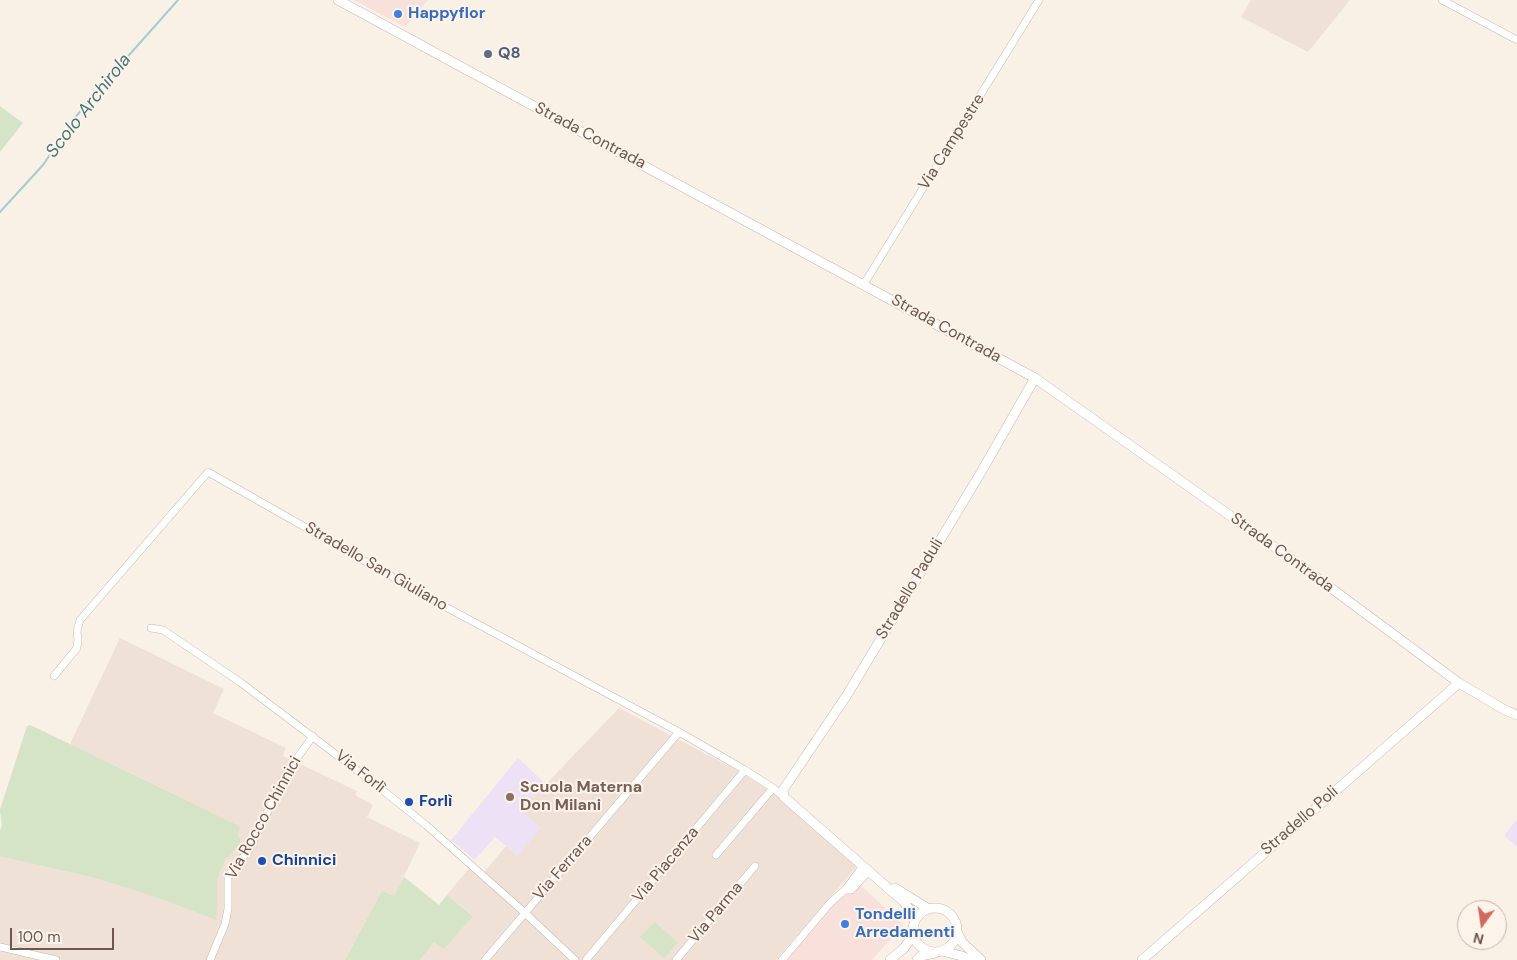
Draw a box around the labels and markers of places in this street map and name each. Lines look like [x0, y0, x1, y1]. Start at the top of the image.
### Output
place label: Happyflor [408, 4, 485, 24]
marker: Happyflor [392, 8, 404, 20]
place label: Q8 [498, 44, 521, 64]
marker: Q8 [482, 48, 494, 60]
place label: Scuola Materna Don Milani [520, 778, 642, 816]
marker: Scuola Materna Don Milani [504, 791, 516, 803]
place label: Forlì [419, 792, 452, 812]
marker: Forlì [403, 796, 415, 808]
place label: Chinnici [272, 851, 336, 871]
marker: Chinnici [256, 855, 268, 867]
place label: Tondelli Arredamenti [855, 905, 955, 943]
marker: Tondelli Arredamenti [839, 918, 851, 930]

